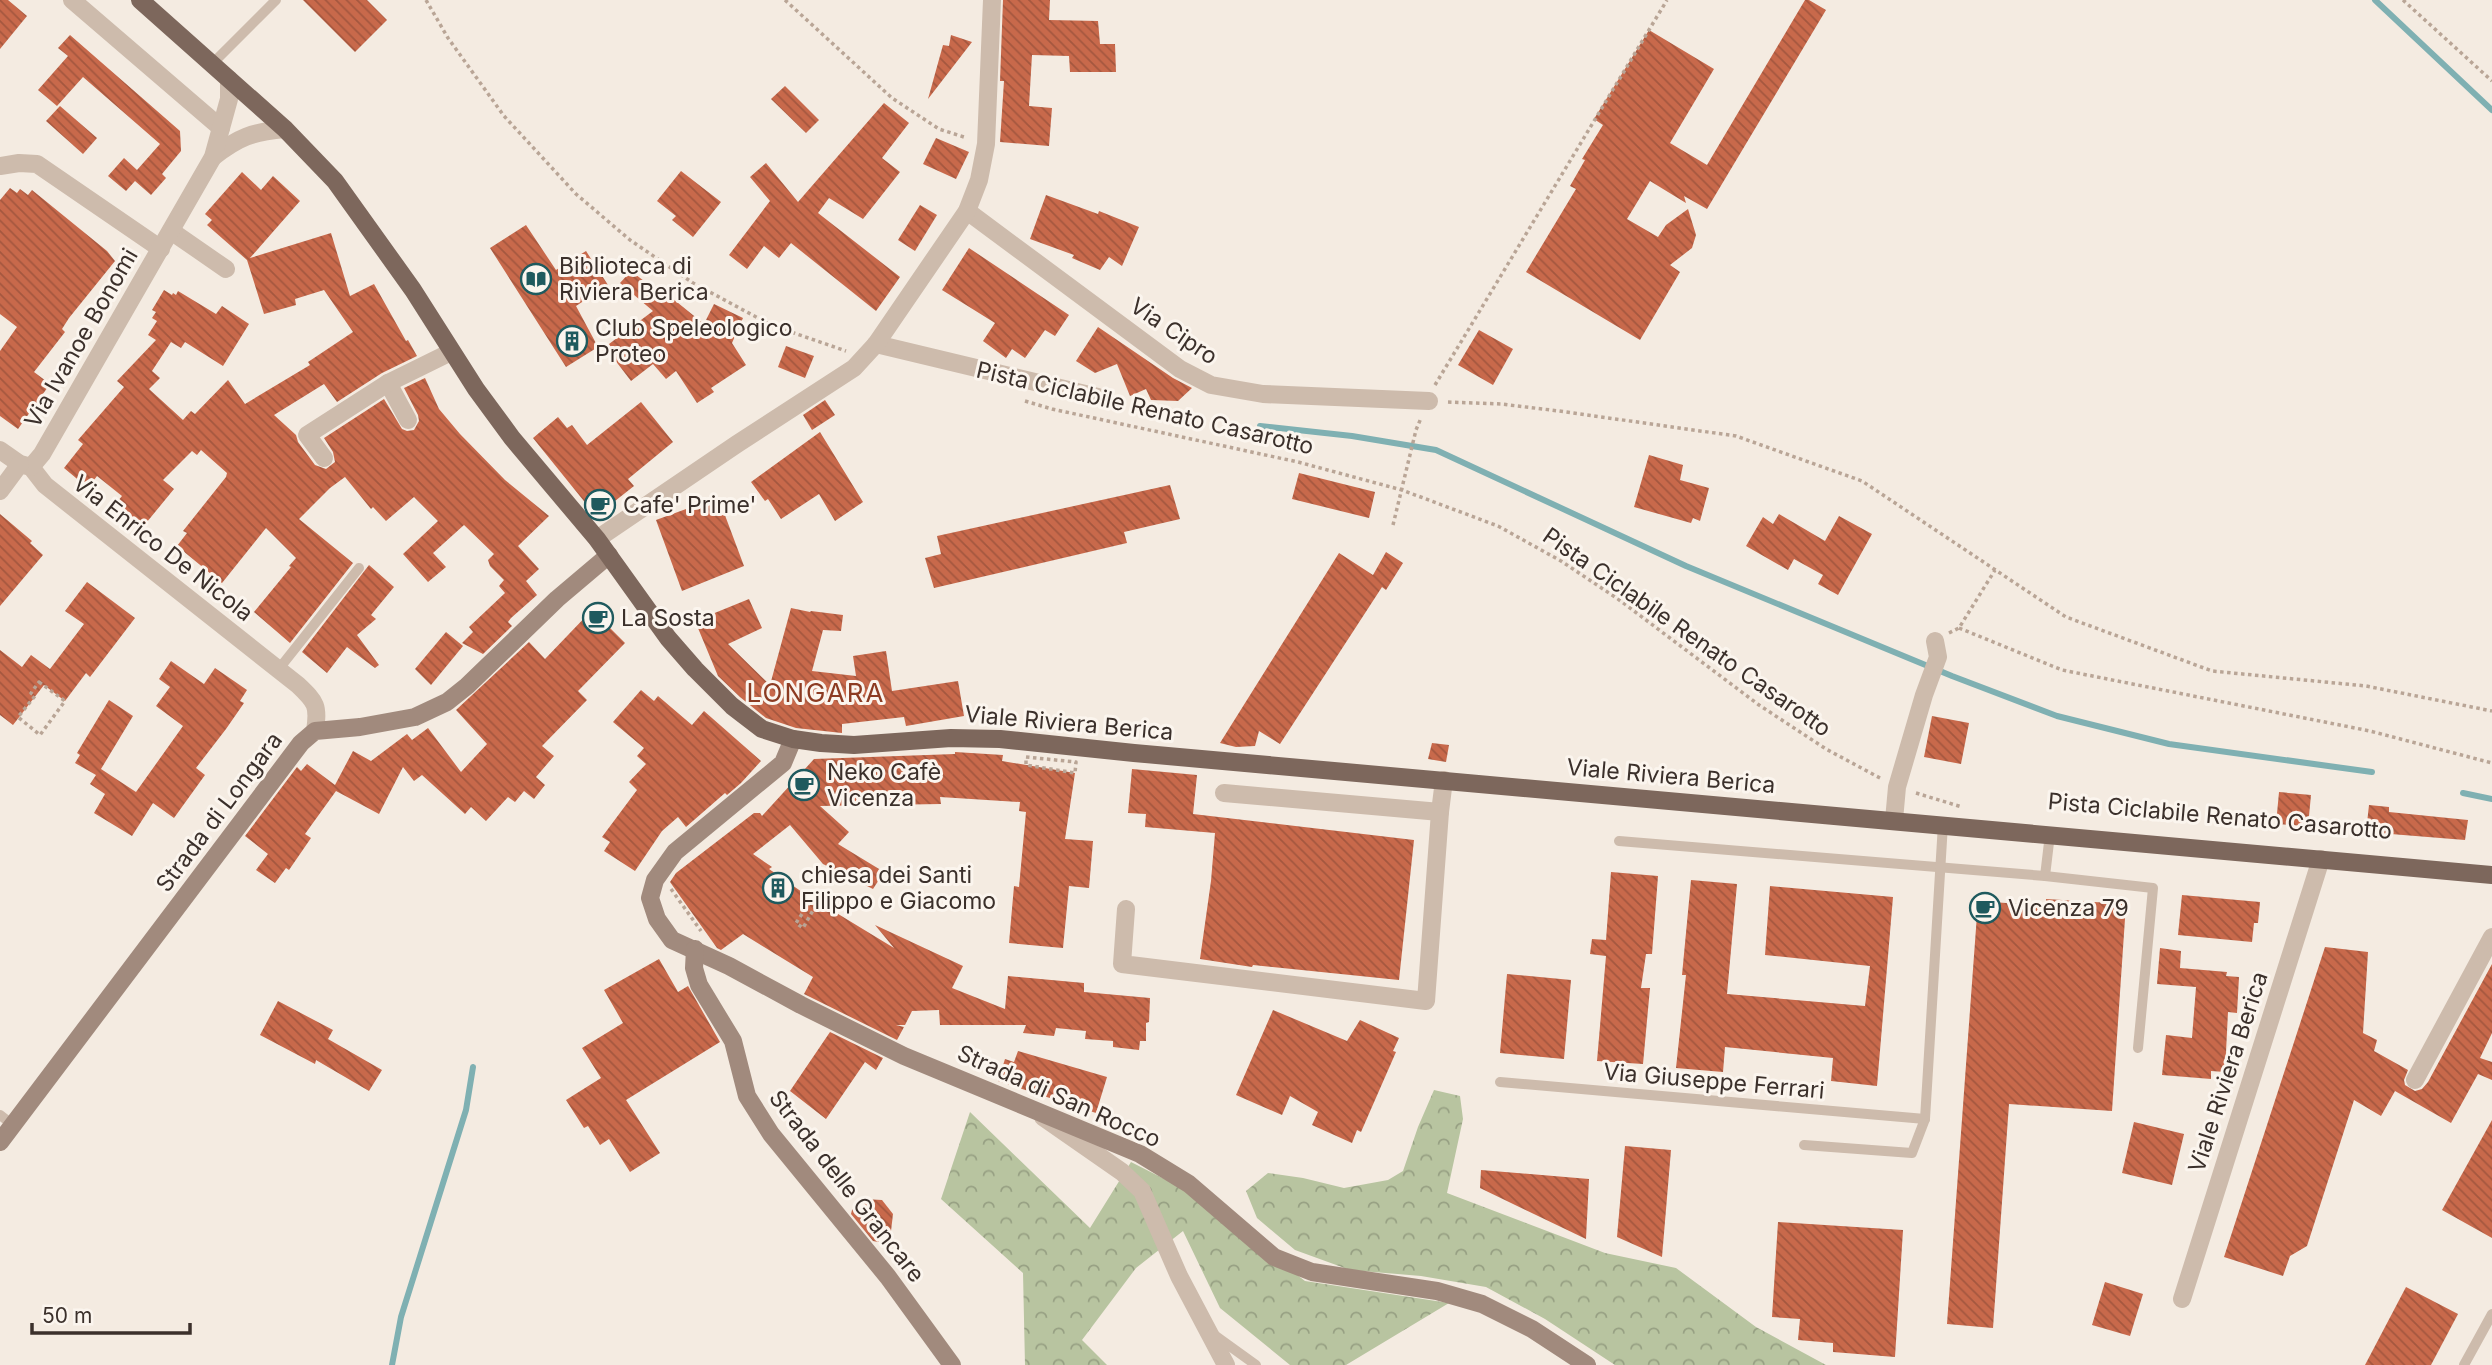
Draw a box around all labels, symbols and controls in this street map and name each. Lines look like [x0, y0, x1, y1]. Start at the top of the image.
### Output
street label: Via Ivanoe Bonomi [18, 244, 144, 432]
place label: Biblioteca di Riviera Berica [559, 252, 709, 306]
library icon: Biblioteca di Riviera Berica [519, 262, 553, 296]
street label: Via Cipro [1125, 292, 1223, 370]
place label: Club Speleologico Proteo [595, 314, 793, 368]
building icon: Club Speleologico Proteo [555, 324, 589, 358]
street label: Pista Ciclabile Renato Casarotto [974, 356, 1316, 460]
street label: Via Enrico De Nicola [67, 469, 259, 627]
cafe icon: Cafe' Prime' [583, 488, 617, 522]
place label: Cafe' Prime' [623, 491, 756, 519]
street label: Pista Ciclabile Renato Casarotto [1538, 521, 1836, 743]
cafe icon: La Sosta [581, 601, 615, 635]
place label: La Sosta [621, 604, 715, 632]
district label: LONGARA [747, 677, 885, 708]
street label: Viale Riviera Berica [963, 700, 1175, 746]
street label: Strada di Longara [150, 727, 288, 897]
street label: Viale Riviera Berica [1565, 753, 1777, 799]
place label: Neko Cafè Vicenza [827, 758, 941, 812]
cafe icon: Neko Cafè Vicenza [787, 768, 821, 802]
street label: Pista Ciclabile Renato Casarotto [2047, 787, 2393, 845]
place label: chiesa dei Santi Filippo e Giacomo [801, 861, 996, 915]
building icon: chiesa dei Santi Filippo e Giacomo [761, 871, 795, 905]
cafe icon: Vicenza 79 [1968, 891, 2002, 925]
place label: Vicenza 79 [2008, 894, 2129, 922]
street label: Viale Riviera Berica [2182, 968, 2274, 1176]
street label: Strada di San Rocco [953, 1039, 1165, 1153]
street label: Via Giuseppe Ferrari [1602, 1057, 1826, 1105]
street label: Strada delle Grancare [763, 1084, 931, 1288]
scale bar [32, 1292, 189, 1336]
text: 50 m [42, 1303, 92, 1328]

